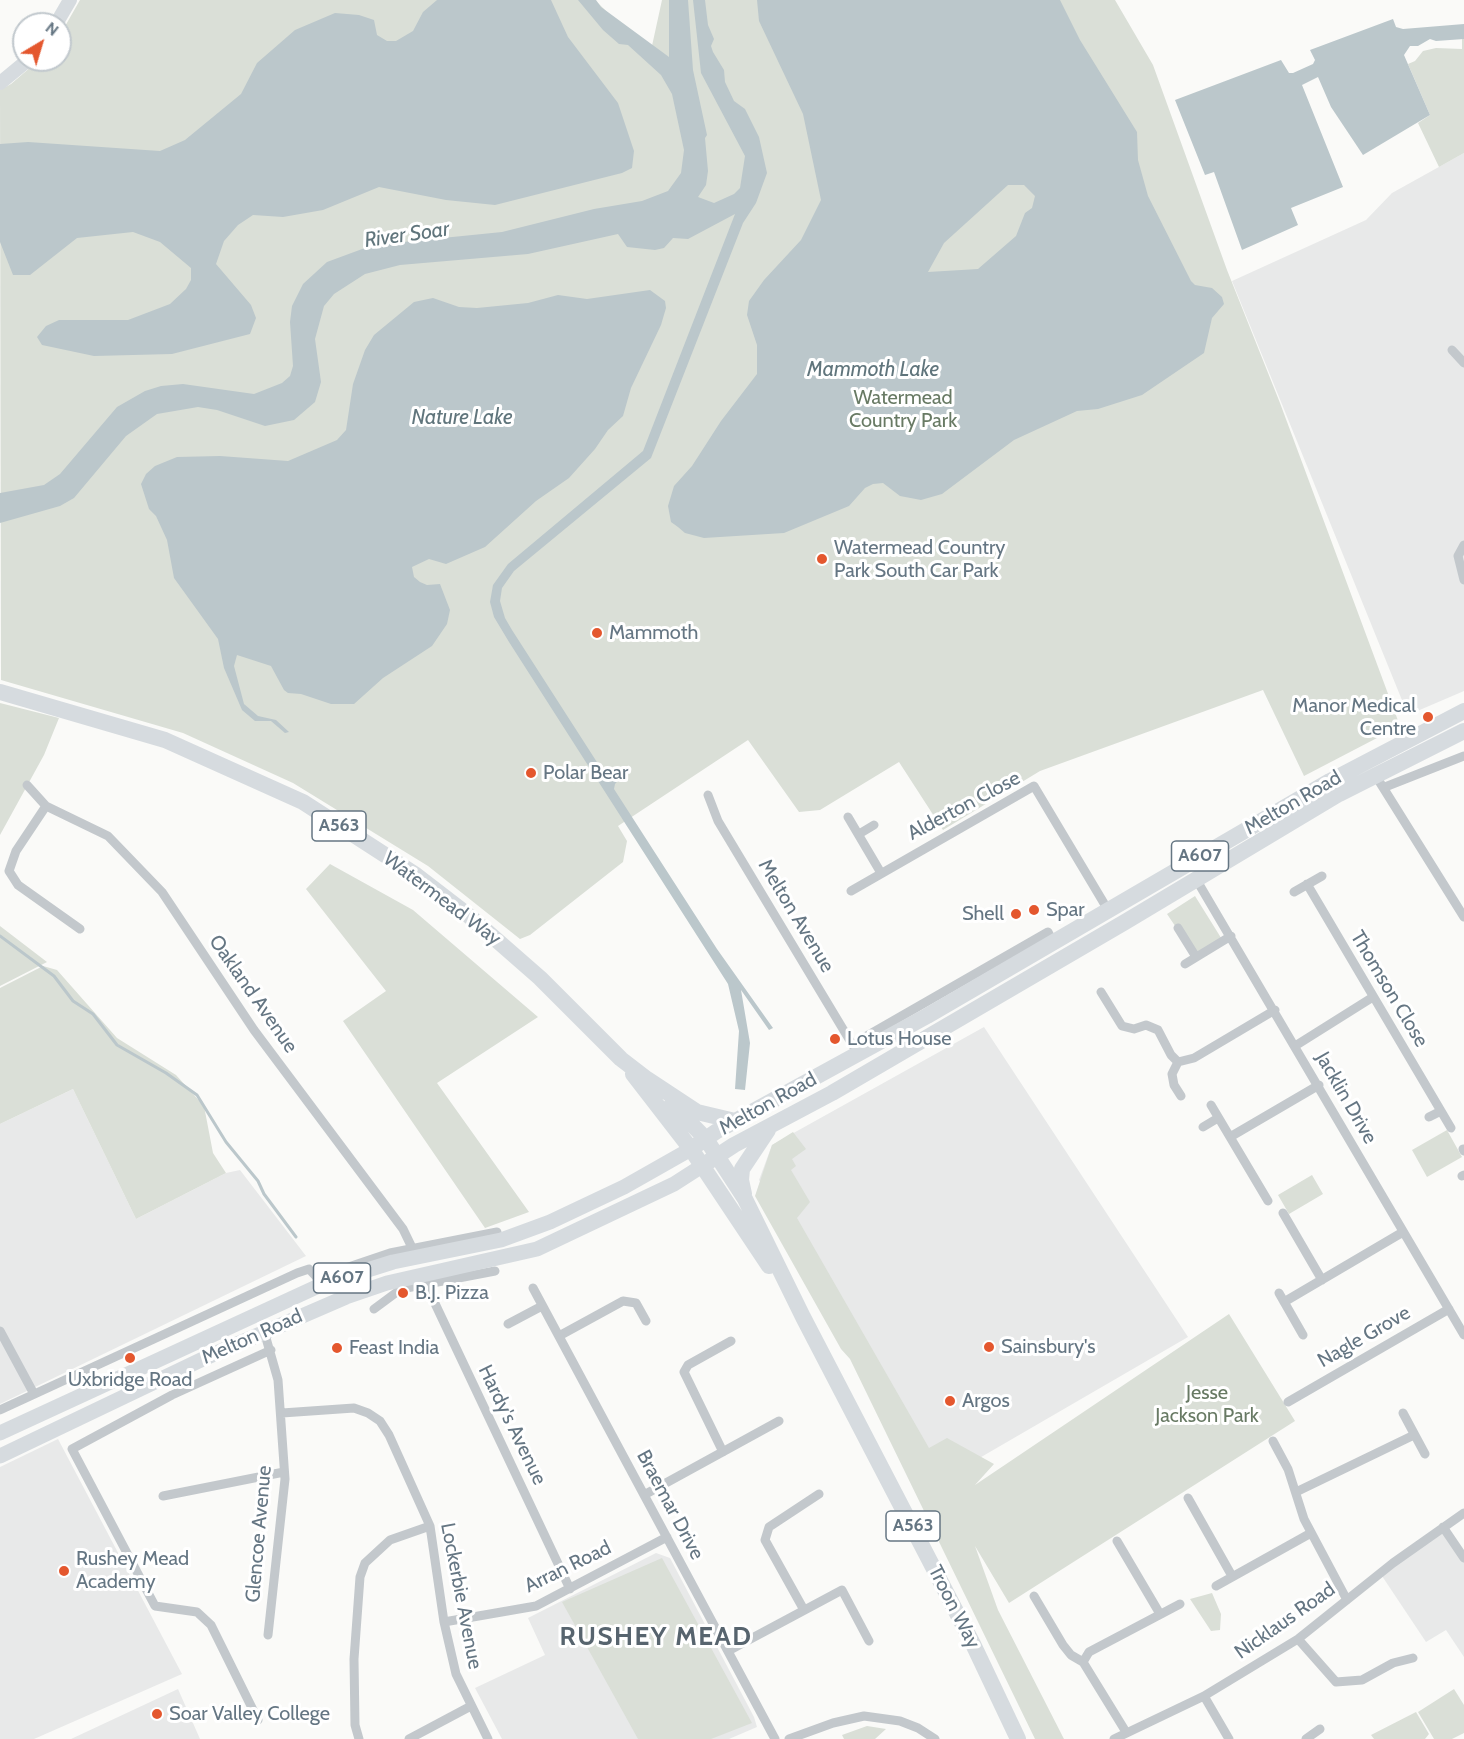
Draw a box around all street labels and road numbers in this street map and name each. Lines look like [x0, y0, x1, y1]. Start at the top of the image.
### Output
street label: Alderton Close [904, 766, 1024, 846]
street label: Melton Road [1240, 766, 1346, 840]
road number: A563 [312, 811, 366, 841]
road number: A607 [1172, 841, 1228, 871]
street label: Watermead Way [378, 847, 506, 951]
street label: Melton Avenue [753, 855, 839, 977]
street label: Thomson Close [1345, 927, 1433, 1051]
street label: Oakland Avenue [204, 930, 302, 1058]
street label: Jacklin Drive [1310, 1048, 1382, 1148]
street label: Melton Road [715, 1067, 821, 1141]
road number: A607 [314, 1263, 370, 1293]
street label: Nagle Grove [1313, 1301, 1415, 1373]
street label: Melton Road [198, 1304, 306, 1370]
street label: Hardy's Avenue [473, 1361, 551, 1489]
street label: Braemar Drive [631, 1446, 709, 1564]
street label: Glencoe Avenue [241, 1464, 277, 1604]
road number: A563 [886, 1511, 940, 1541]
street label: Lockerbie Avenue [435, 1521, 487, 1671]
street label: Arran Road [521, 1536, 615, 1598]
street label: Troon Way [923, 1561, 985, 1653]
street label: Nicklaus Road [1230, 1578, 1340, 1664]

